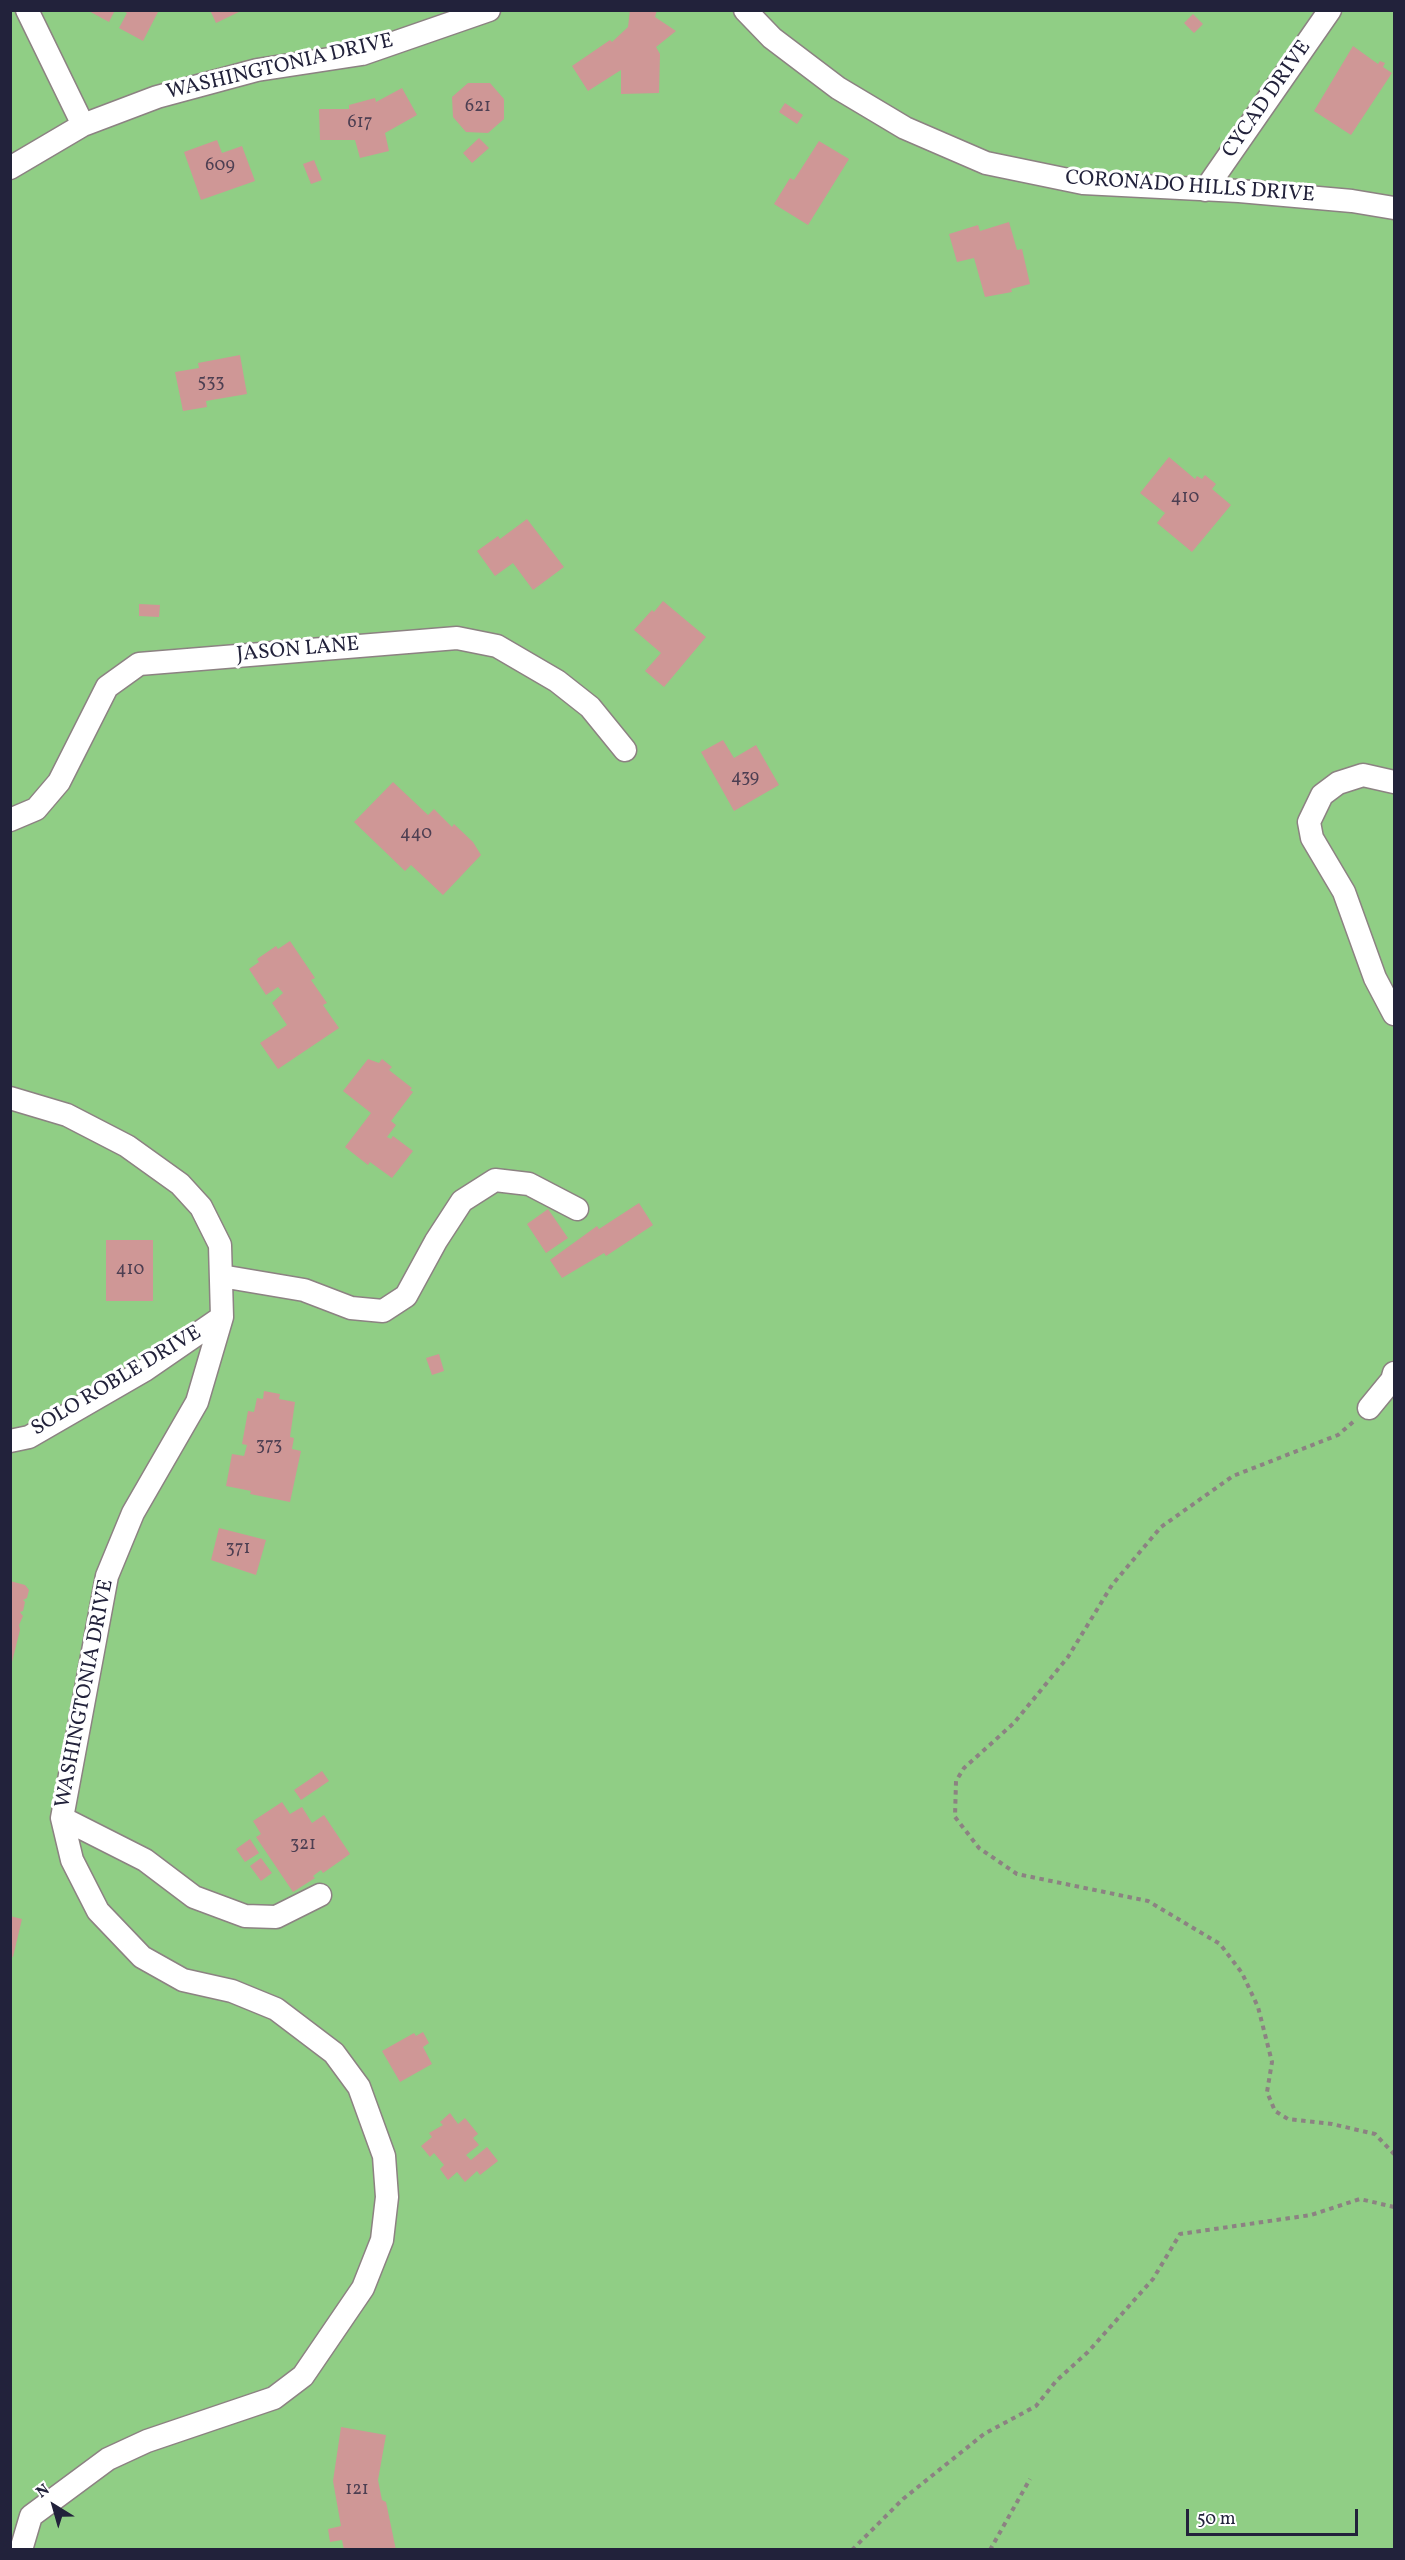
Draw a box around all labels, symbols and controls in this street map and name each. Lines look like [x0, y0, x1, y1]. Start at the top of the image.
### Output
street label: WASHINGTONIA DRIVE [164, 30, 396, 106]
street label: CYCAD DRIVE [1218, 36, 1318, 164]
house number: 621 [465, 97, 491, 119]
house number: 617 [348, 113, 372, 135]
house number: 609 [205, 156, 235, 178]
street label: CORONADO HILLS DRIVE [1064, 167, 1316, 209]
house number: 533 [198, 373, 224, 395]
house number: 410 [1171, 488, 1199, 510]
street label: JASON LANE [236, 633, 360, 669]
house number: 439 [731, 768, 759, 790]
house number: 440 [400, 824, 432, 846]
house number: 410 [116, 1260, 144, 1282]
street label: SOLO ROBLE DRIVE [27, 1321, 207, 1443]
house number: 373 [256, 1436, 282, 1458]
house number: 371 [226, 1539, 250, 1561]
street label: WASHINGTONIA DRIVE [51, 1578, 121, 1810]
house number: 321 [290, 1835, 316, 1857]
north arrow [24, 2476, 84, 2536]
text: N [32, 2479, 54, 2504]
house number: 121 [345, 2480, 369, 2502]
scale bar [1189, 2497, 1362, 2535]
text: 50 m [1197, 2507, 1236, 2532]

